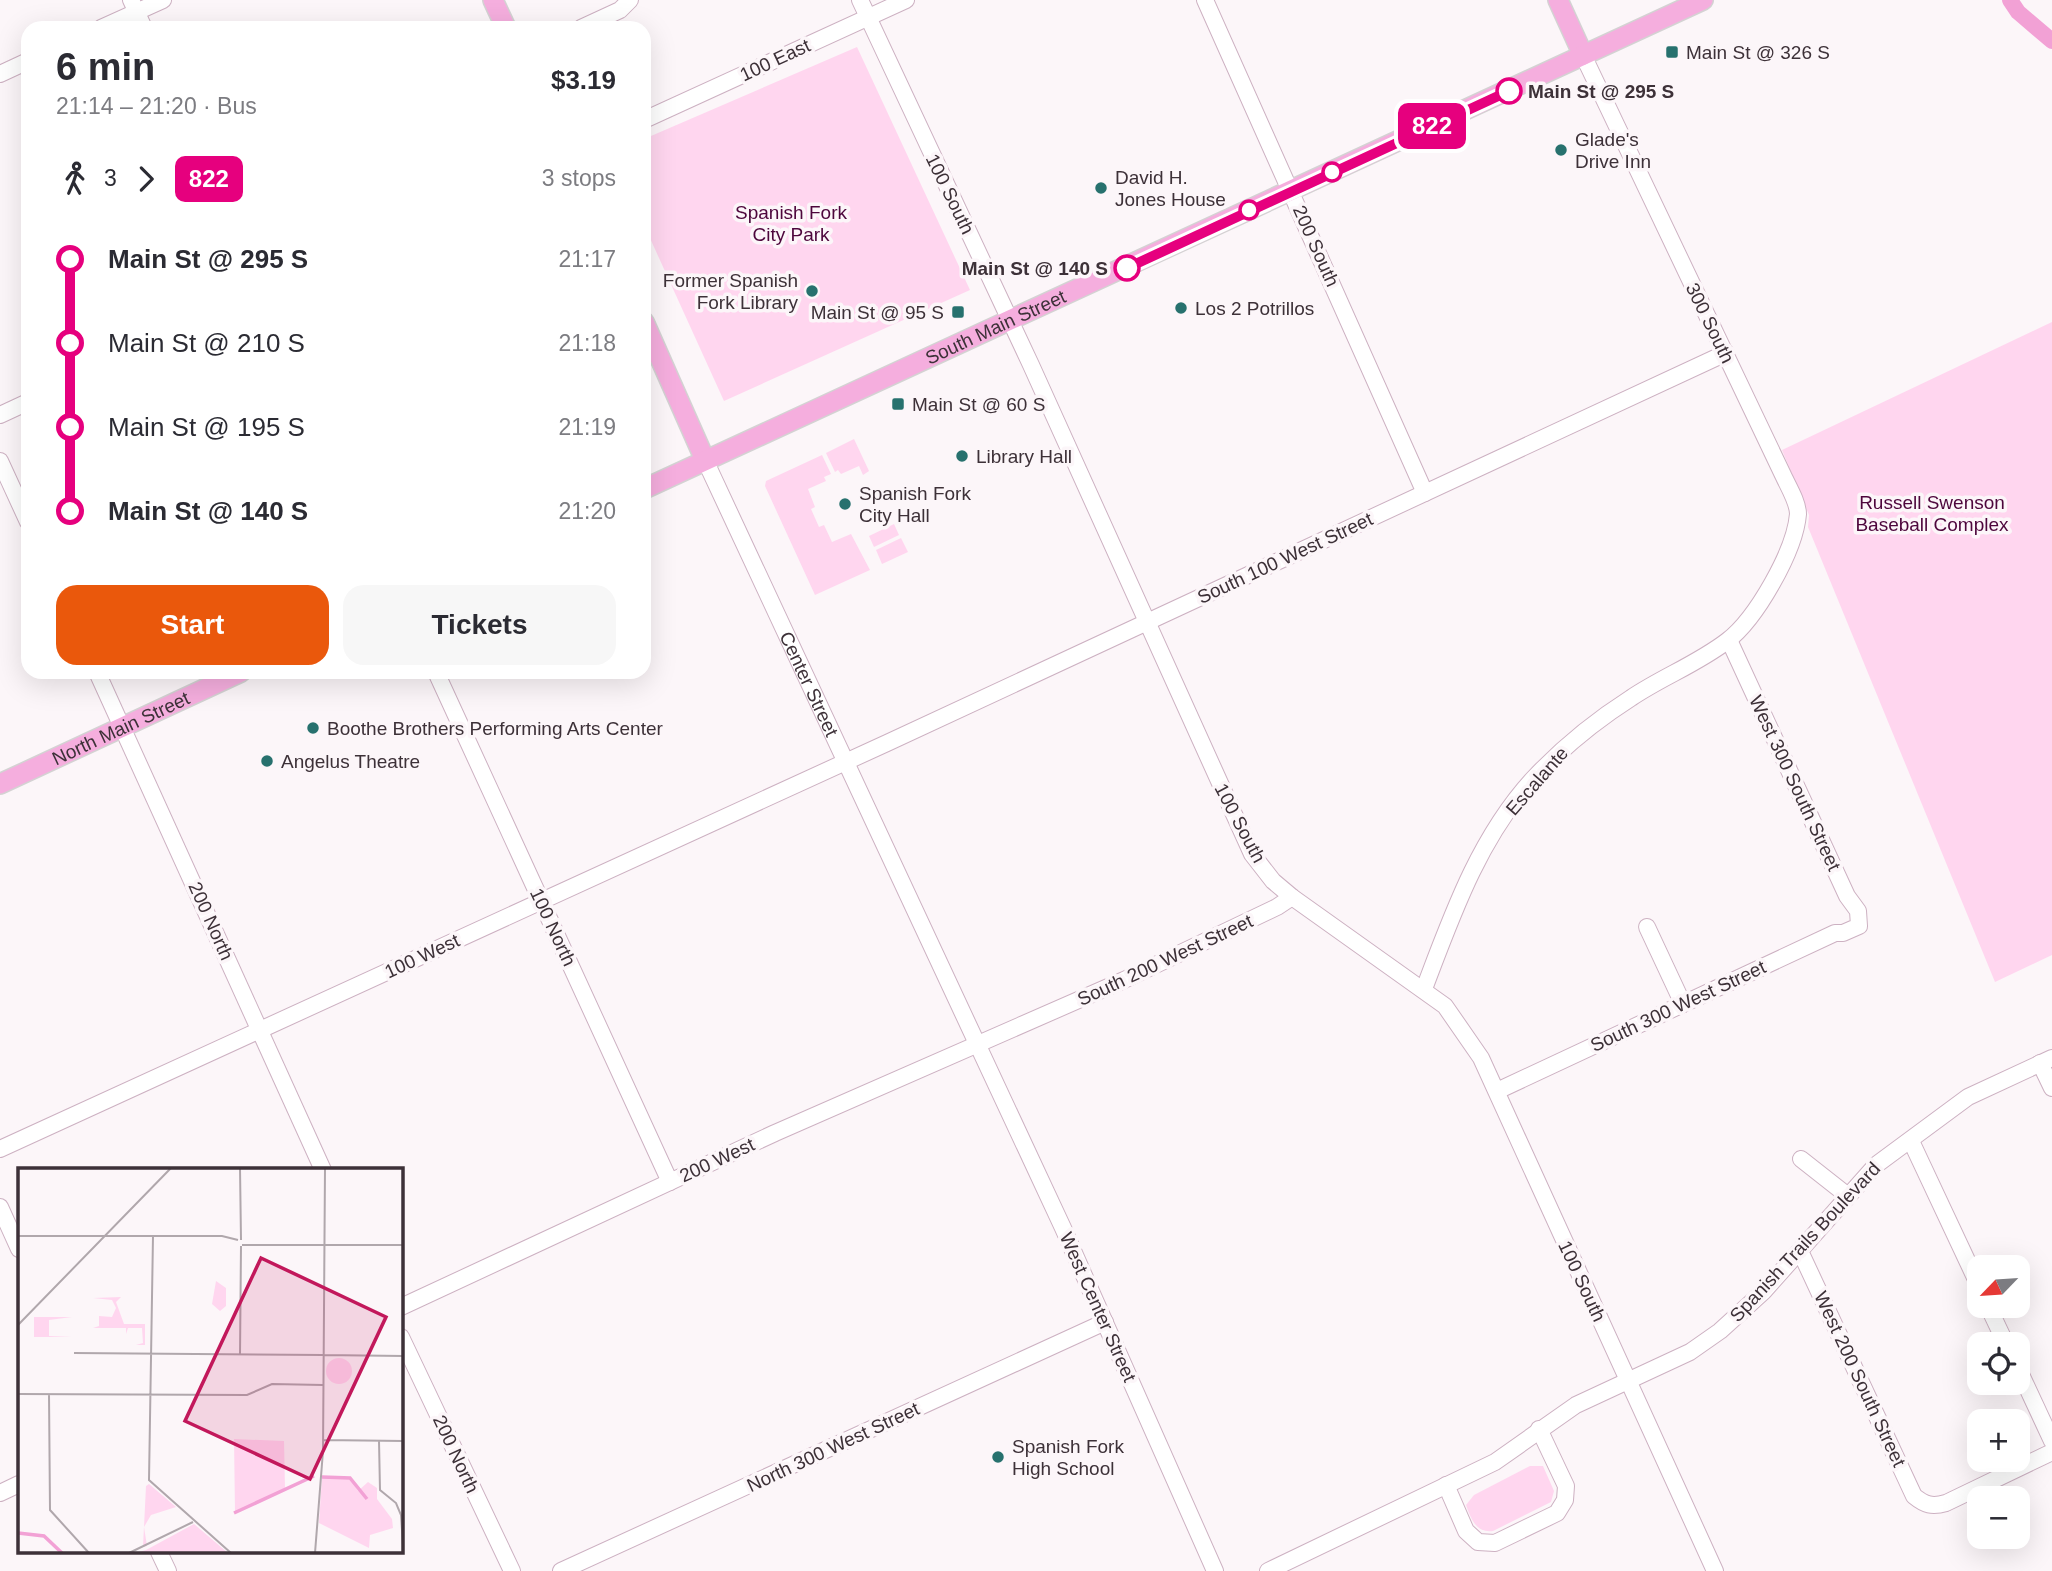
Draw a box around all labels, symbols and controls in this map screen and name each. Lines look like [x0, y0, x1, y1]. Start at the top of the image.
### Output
street label: 100 East [737, 34, 814, 85]
place label: Main St @ 326 S [1686, 42, 1830, 63]
marker: Main St @ 326 S [1664, 44, 1680, 60]
text: 6 min [56, 46, 155, 88]
text: $3.19 [551, 65, 616, 95]
marker: Main St @ 295 S [1496, 78, 1522, 104]
place label: Main St @ 295 S [1528, 81, 1674, 102]
text: 21:14 – 21:20 · Bus [56, 93, 257, 119]
line badge: 822 [1392, 103, 1472, 149]
text: 822 [1412, 112, 1452, 139]
place label: Glade's Drive Inn [1575, 129, 1651, 172]
marker: Glade's Drive Inn [1553, 142, 1569, 158]
street label: 100 South [922, 150, 978, 238]
icon: walk [56, 160, 94, 198]
icon: forward [127, 160, 165, 198]
unlabelled marker [1322, 162, 1342, 182]
text: 3 [104, 165, 117, 191]
text: 822 [189, 165, 229, 192]
text: 3 stops [542, 165, 616, 191]
place label: David H. Jones House [1115, 167, 1226, 210]
marker: David H. Jones House [1093, 180, 1109, 196]
unlabelled marker [1239, 200, 1259, 220]
park label: Spanish Fork City Park [735, 202, 847, 245]
street label: 200 South [1289, 202, 1343, 290]
text: Main St @ 295 S [108, 244, 308, 274]
text: 21:17 [558, 246, 616, 272]
marker: Main St @ 140 S [1114, 255, 1140, 281]
place label: Main St @ 140 S [962, 258, 1108, 279]
place label: Former Spanish Fork Library [663, 270, 798, 313]
street label: 300 South [1682, 279, 1738, 367]
marker: Former Spanish Fork Library [804, 283, 820, 299]
street label: South Main Street [922, 285, 1070, 368]
place label: Los 2 Potrillos [1195, 298, 1314, 319]
marker: Los 2 Potrillos [1173, 300, 1189, 316]
place label: Main St @ 95 S [811, 302, 944, 323]
marker: Main St @ 95 S [950, 304, 966, 320]
text: Main St @ 210 S [108, 328, 305, 358]
text: 21:18 [558, 330, 616, 356]
place label: Main St @ 60 S [912, 394, 1045, 415]
marker: Main St @ 60 S [890, 396, 906, 412]
text: Main St @ 195 S [108, 412, 305, 442]
text: 21:19 [558, 414, 616, 440]
place label: Library Hall [976, 446, 1072, 467]
marker: Library Hall [954, 448, 970, 464]
place label: Spanish Fork City Hall [859, 483, 971, 526]
park label: Russell Swenson Baseball Complex [1855, 492, 2009, 535]
text: Main St @ 140 S [108, 496, 308, 526]
marker: Spanish Fork City Hall [837, 496, 853, 512]
text: 21:20 [558, 498, 616, 524]
street label: South 100 West Street [1194, 508, 1377, 608]
button: Start [56, 585, 329, 665]
button: Tickets [343, 585, 616, 665]
street label: Center Street [776, 628, 843, 740]
street label: North Main Street [49, 687, 193, 769]
street label: West 300 South Street [1745, 692, 1845, 875]
place label: Boothe Brothers Performing Arts Center [327, 718, 663, 739]
marker: Boothe Brothers Performing Arts Center [305, 720, 321, 736]
street label: Escalante [1502, 743, 1572, 819]
place label: Angelus Theatre [281, 751, 420, 772]
marker: Angelus Theatre [259, 753, 275, 769]
street label: 100 South [1210, 780, 1270, 866]
street label: 200 North [184, 879, 238, 963]
street label: 100 North [526, 885, 580, 969]
street label: South 200 West Street [1074, 910, 1257, 1010]
street label: 100 West [381, 929, 463, 982]
street label: South 300 West Street [1587, 956, 1770, 1056]
street label: 200 West [676, 1133, 758, 1186]
street label: Spanish Trails Boulevard [1726, 1158, 1884, 1326]
inset map [18, 1168, 402, 1554]
street label: West Center Street [1056, 1229, 1141, 1386]
street label: 100 South [1554, 1237, 1610, 1325]
north arrow [1967, 1255, 2030, 1318]
map controls [1967, 1255, 2030, 1549]
street label: West 200 South Street [1810, 1288, 1910, 1471]
button: locate [1967, 1332, 2030, 1395]
street label: North 300 West Street [744, 1398, 923, 1496]
button: + [1967, 1409, 2030, 1472]
street label: 200 North [429, 1412, 483, 1496]
place label: Spanish Fork High School [1012, 1436, 1124, 1479]
marker: Spanish Fork High School [990, 1449, 1006, 1465]
button: − [1967, 1486, 2030, 1549]

